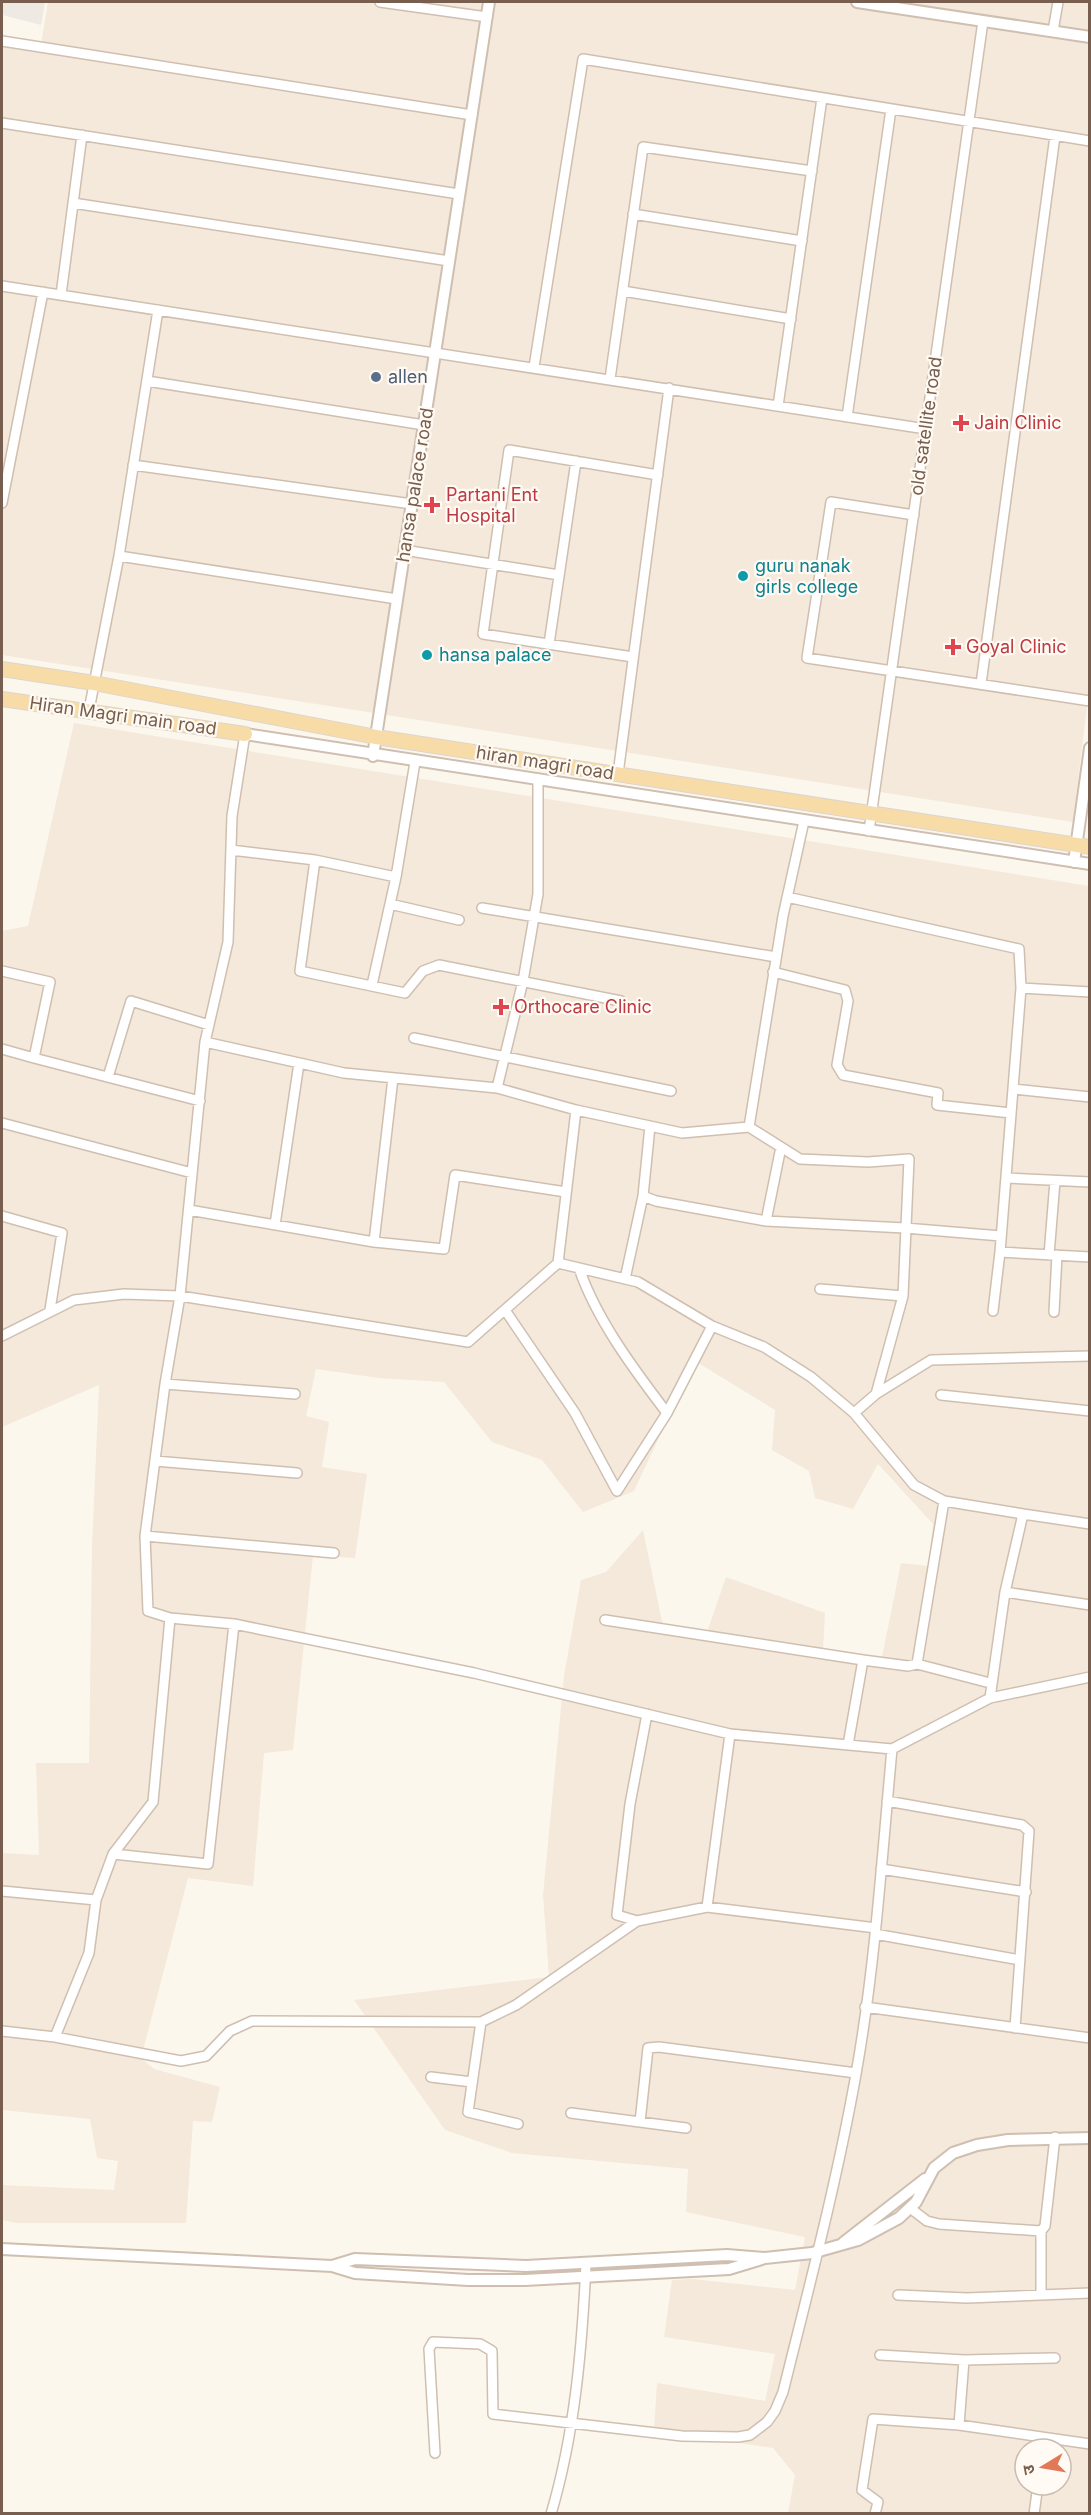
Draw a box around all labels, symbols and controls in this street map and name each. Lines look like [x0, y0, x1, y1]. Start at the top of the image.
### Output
street label: old satellite road [905, 355, 946, 497]
place label: allen [388, 366, 428, 387]
marker: allen [369, 370, 383, 384]
street label: hansa palace road [392, 406, 437, 564]
place label: Jain Clinic [974, 412, 1062, 433]
marker: Jain Clinic [952, 414, 970, 432]
place label: Partani Ent Hospital [446, 484, 538, 526]
marker: Partani Ent Hospital [423, 496, 441, 514]
place label: guru nanak girls college [755, 555, 858, 597]
marker: guru nanak girls college [736, 569, 750, 583]
place label: Goyal Clinic [966, 636, 1067, 657]
marker: Goyal Clinic [944, 638, 962, 656]
place label: hansa palace [439, 644, 552, 665]
marker: hansa palace [420, 648, 434, 662]
street label: Hiran Magri main road [28, 692, 218, 739]
street label: hiran magri road [475, 741, 616, 784]
place label: Orthocare Clinic [514, 996, 652, 1017]
marker: Orthocare Clinic [492, 998, 510, 1016]
north arrow [1013, 2437, 1073, 2497]
text: उ [1017, 2463, 1039, 2476]

